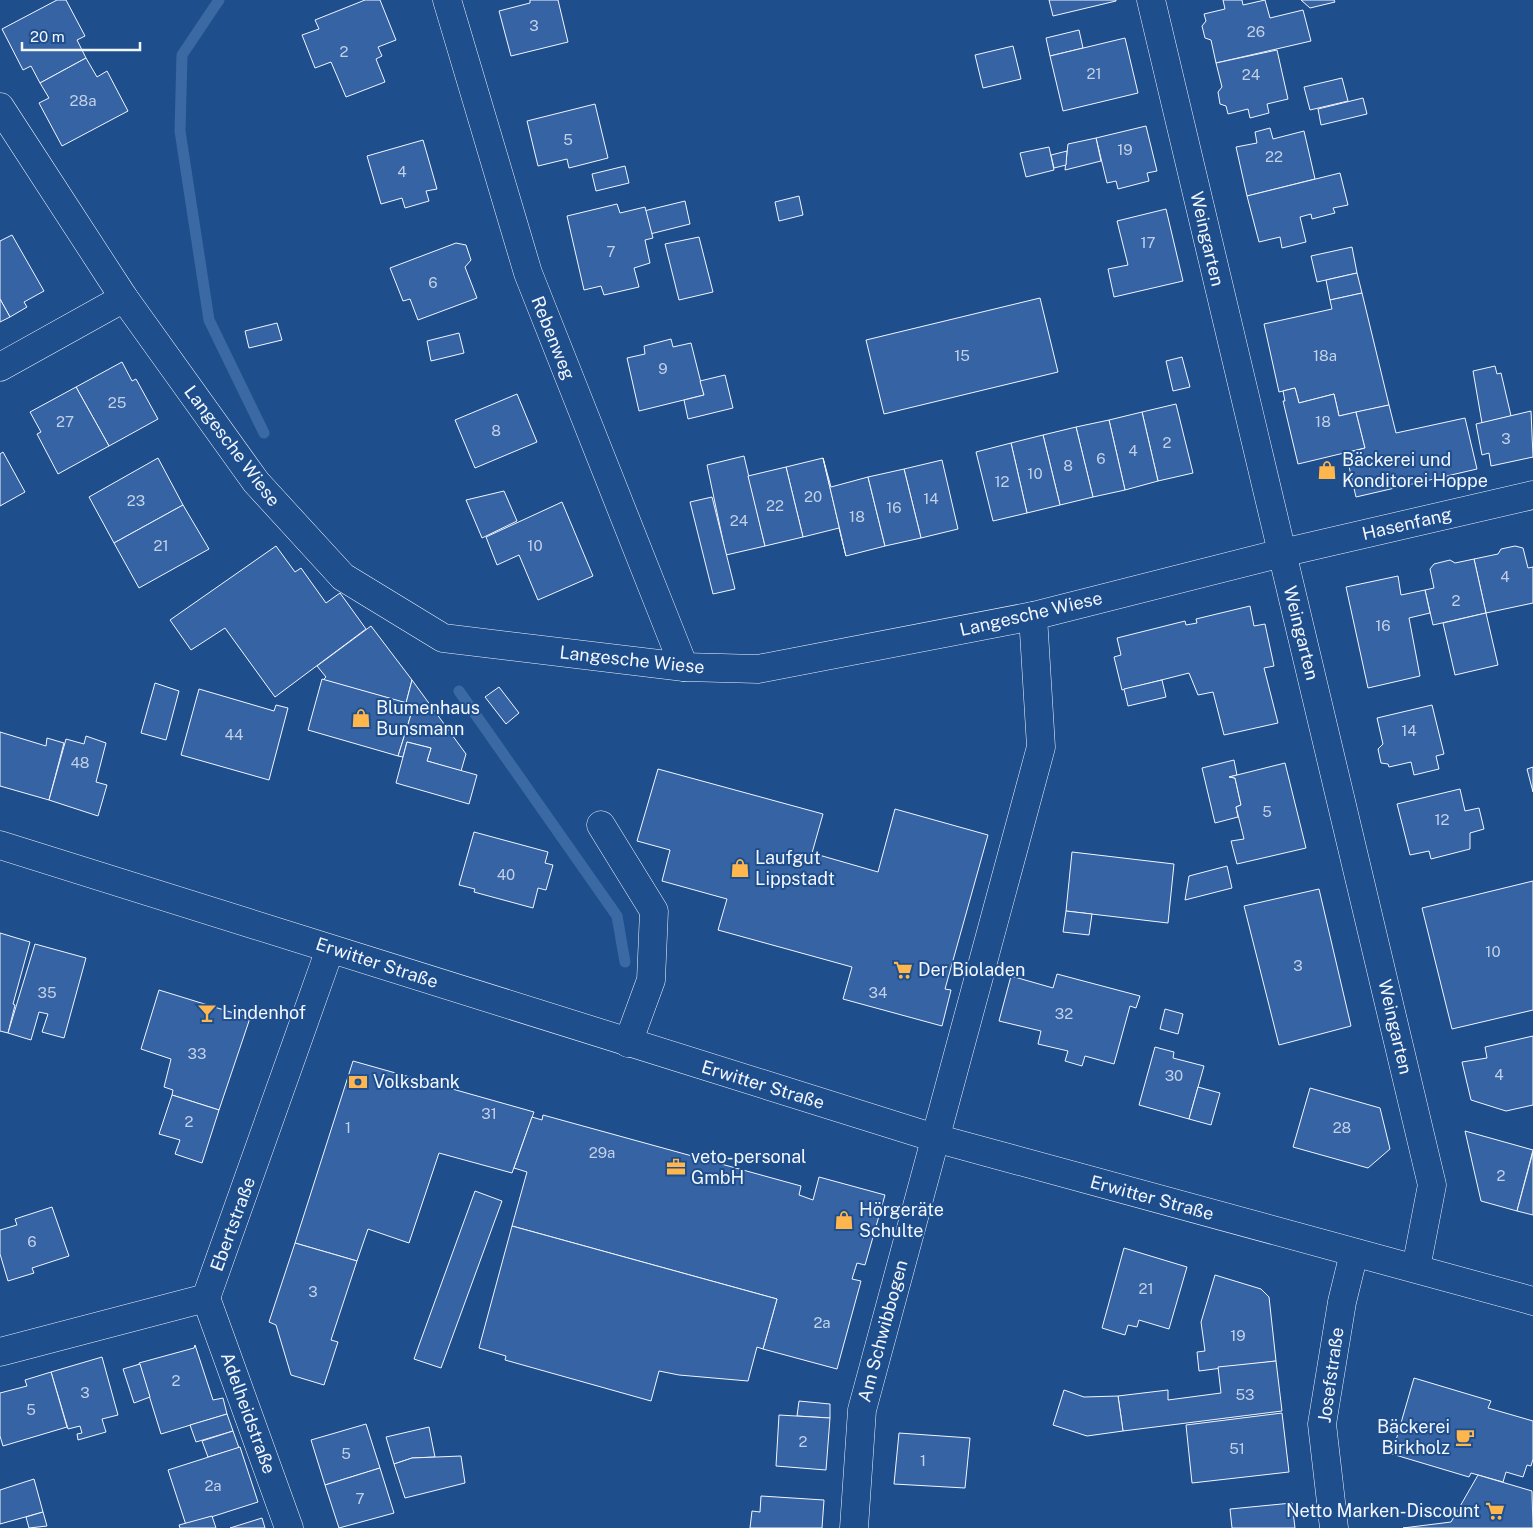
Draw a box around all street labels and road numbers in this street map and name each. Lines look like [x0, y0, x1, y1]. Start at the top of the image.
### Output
street label: Weingarten [1186, 190, 1229, 288]
street label: Rebenweg [527, 293, 580, 383]
street label: Langesche Wiese [180, 381, 285, 510]
street label: Hasenfang [1360, 503, 1454, 544]
street label: Weingarten [1280, 584, 1323, 682]
street label: Langesche Wiese [958, 587, 1104, 640]
street label: Langesche Wiese [558, 641, 706, 678]
street label: Erwitter Straße [313, 933, 441, 992]
street label: Weingarten [1374, 978, 1417, 1076]
street label: Erwitter Straße [699, 1056, 827, 1113]
street label: Erwitter Straße [1088, 1171, 1216, 1224]
street label: Ebertstraße [206, 1174, 259, 1274]
street label: Am Schwibbogen [853, 1258, 912, 1404]
street label: Josefstraße [1313, 1326, 1348, 1424]
street label: Adelheidstraße [217, 1349, 280, 1477]

